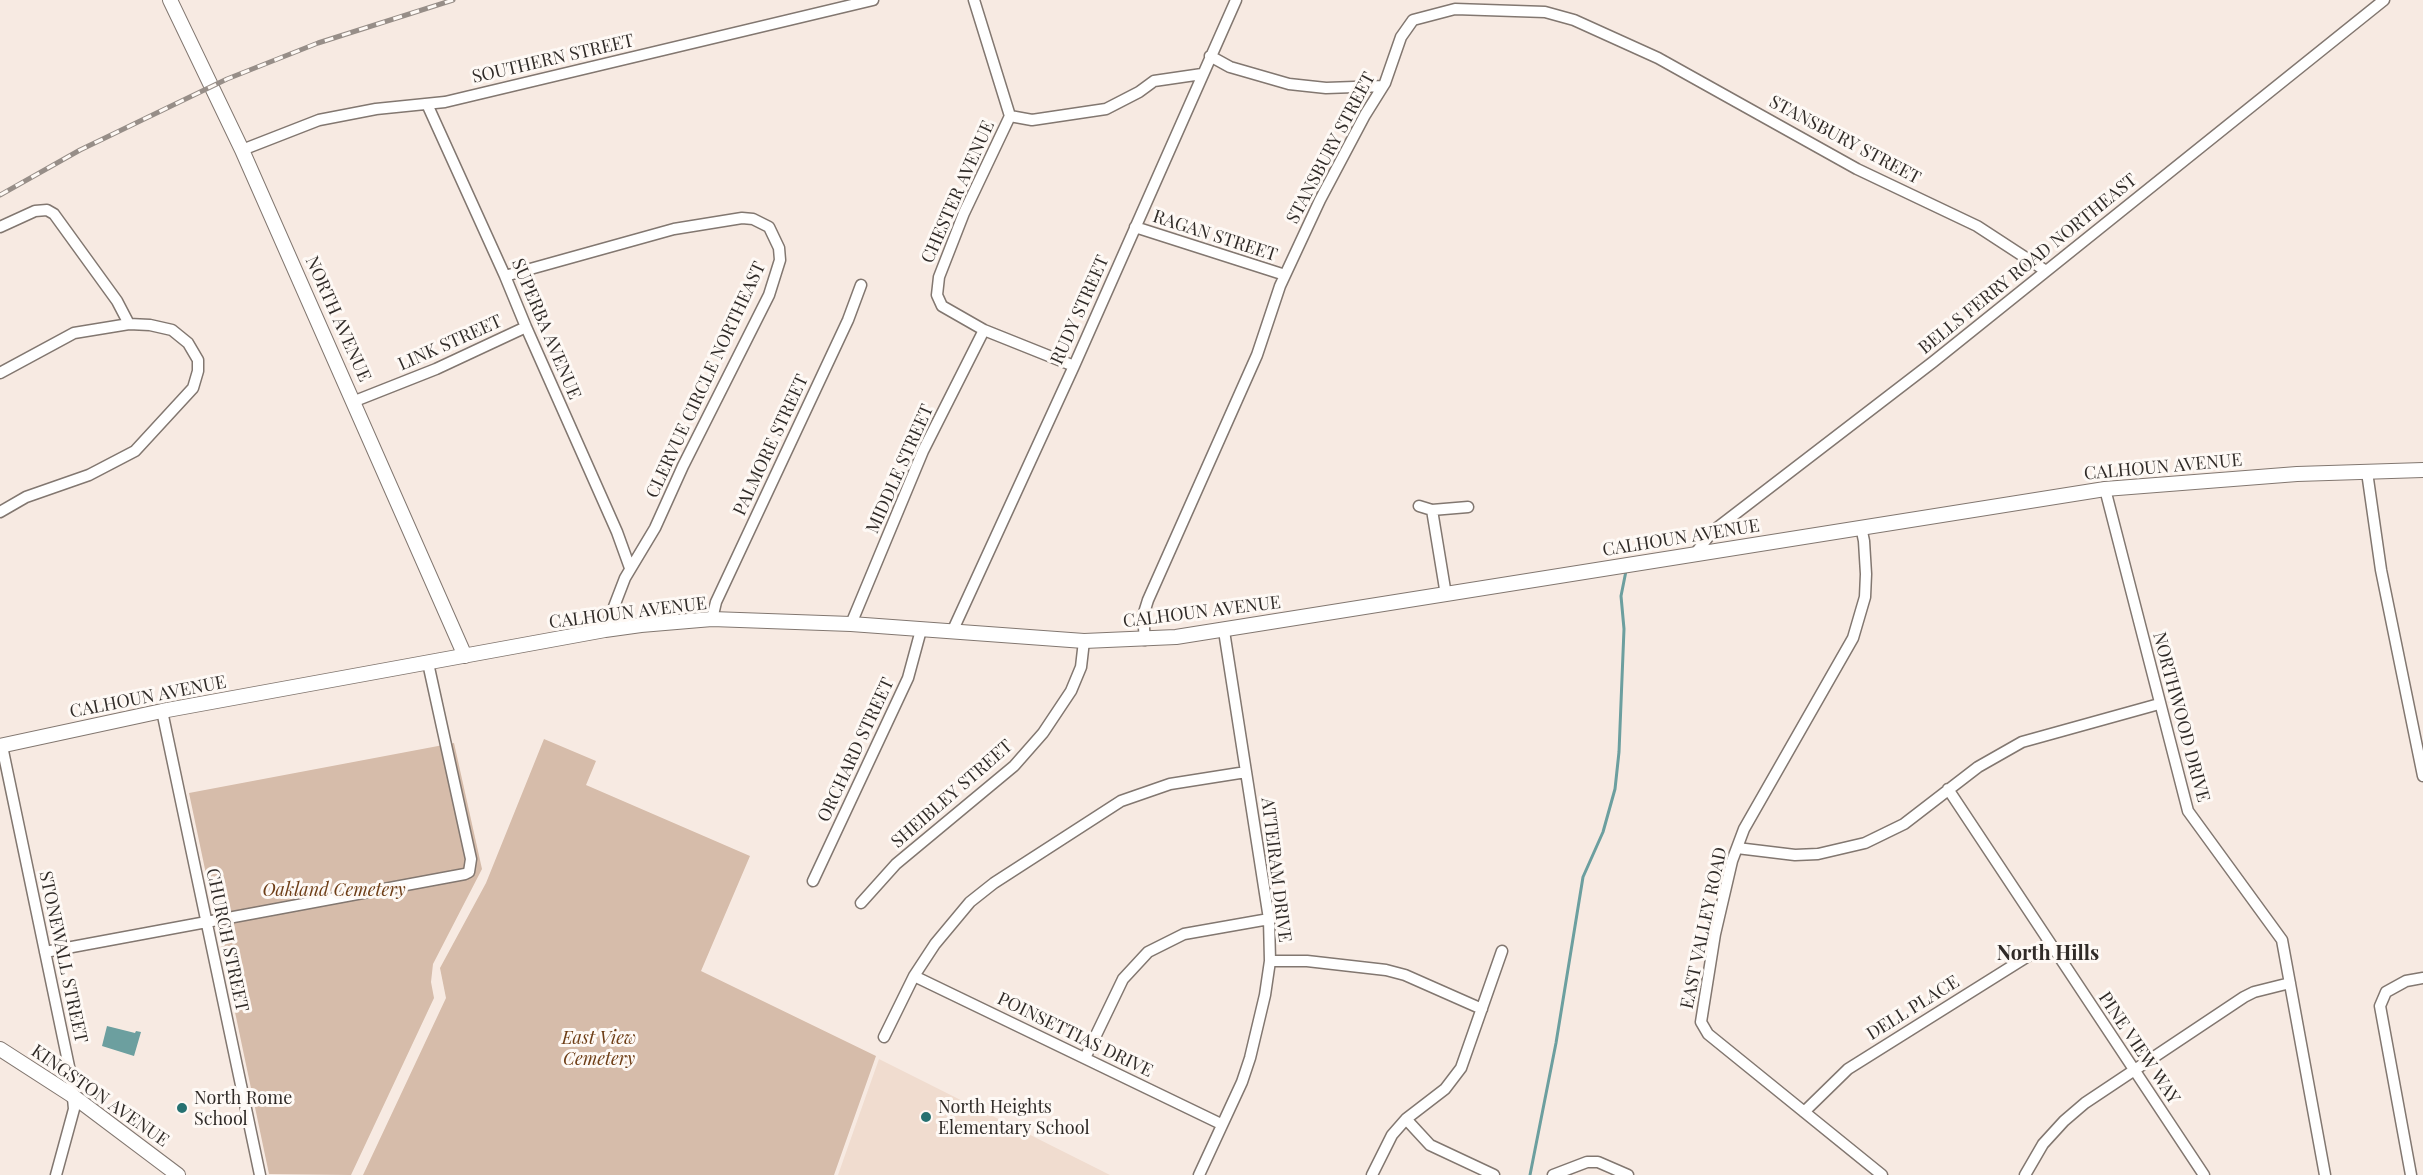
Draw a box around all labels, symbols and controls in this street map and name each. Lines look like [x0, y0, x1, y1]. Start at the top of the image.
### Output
street label: SOUTHERN STREET [470, 30, 636, 88]
street label: STANSBURY STREET [1282, 69, 1380, 227]
street label: STANSBURY STREET [1766, 91, 1924, 189]
street label: CHESTER AVENUE [917, 117, 999, 267]
street label: BELLS FERRY ROAD NORTHEAST [1914, 169, 2142, 359]
street label: RAGAN STREET [1150, 206, 1280, 266]
street label: RUDY STREET [1046, 252, 1114, 368]
street label: NORTH AVENUE [301, 253, 375, 385]
street label: SUPERBA AVENUE [507, 255, 585, 403]
street label: CLERVUE CIRCLE NORTHEAST [642, 258, 770, 502]
street label: LINK STREET [395, 310, 505, 376]
street label: PALMORE STREET [729, 371, 813, 519]
street label: MIDDLE STREET [862, 401, 938, 537]
street label: CALHOUN AVENUE [2083, 449, 2243, 485]
street label: CALHOUN AVENUE [1601, 515, 1761, 561]
street label: CALHOUN AVENUE [1122, 592, 1282, 632]
street label: CALHOUN AVENUE [548, 593, 708, 633]
street label: NORTHWOOD DRIVE [2148, 630, 2214, 804]
street label: CALHOUN AVENUE [68, 671, 228, 723]
street label: ORCHARD STREET [813, 674, 899, 826]
street label: SHEIBLEY STREET [887, 735, 1017, 853]
street label: ATTEIRAM DRIVE [1256, 796, 1296, 944]
street label: EAST VALLEY ROAD [1676, 845, 1732, 1011]
street label: CHURCH STREET [201, 866, 253, 1014]
street label: STONEWALL STREET [34, 869, 92, 1045]
park label: Oakland Cemetery [262, 879, 406, 901]
district label: North Hills [1997, 942, 2099, 966]
street label: DELL PLACE [1863, 971, 1963, 1045]
street label: POINSETTIAS DRIVE [994, 988, 1156, 1082]
street label: PINE VIEW WAY [2094, 988, 2184, 1108]
park label: East View Cemetery [562, 1027, 636, 1070]
street label: KINGSTON AVENUE [27, 1040, 173, 1152]
place label: North Rome School [194, 1087, 292, 1130]
place label: North Heights Elementary School [938, 1096, 1090, 1138]
marker: North Rome School [175, 1101, 189, 1115]
marker: North Heights Elementary School [919, 1110, 933, 1124]

